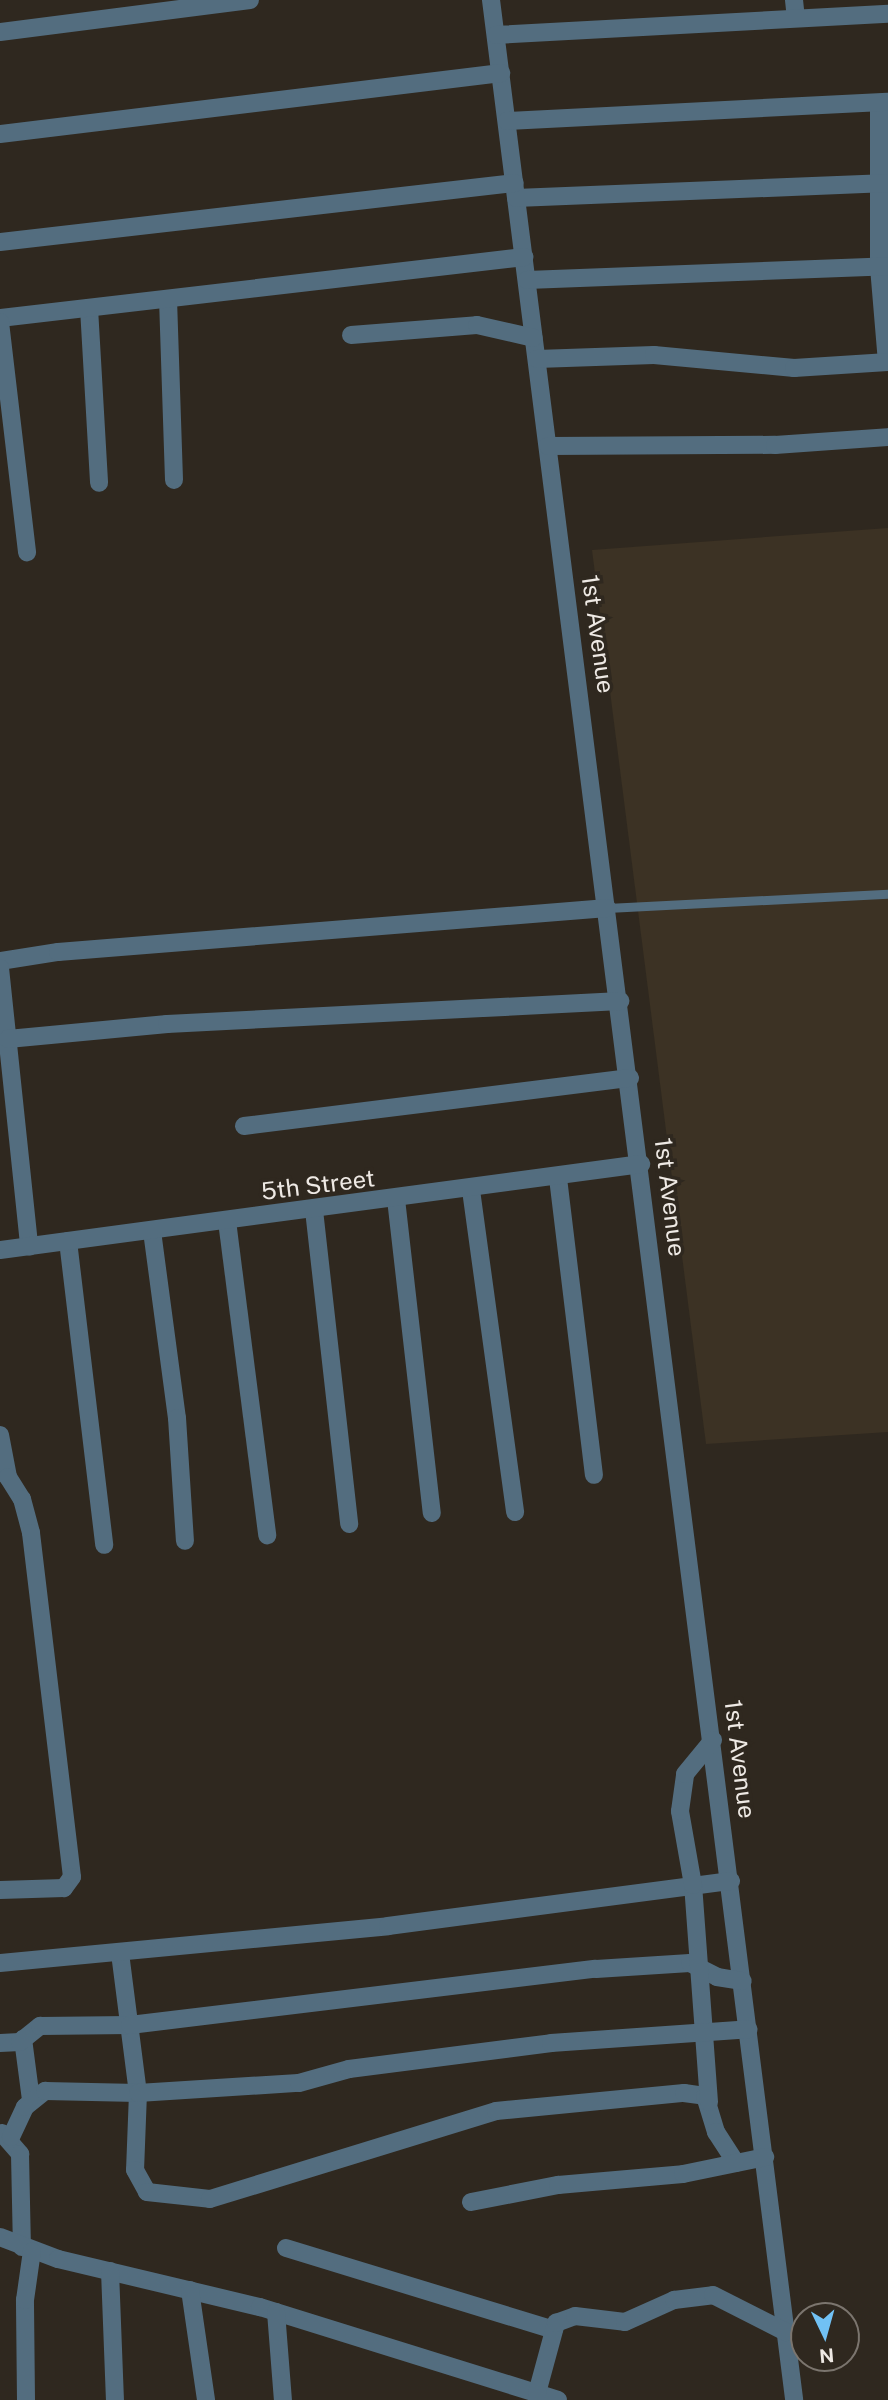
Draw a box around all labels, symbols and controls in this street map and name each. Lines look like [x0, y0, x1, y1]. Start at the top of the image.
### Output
street label: 1st Avenue [575, 573, 621, 695]
street label: 1st Avenue [648, 1136, 692, 1258]
street label: 5th Street [259, 1164, 377, 1206]
street label: 1st Avenue [718, 1698, 762, 1820]
north arrow [790, 2302, 860, 2372]
text: N [818, 2344, 835, 2368]

